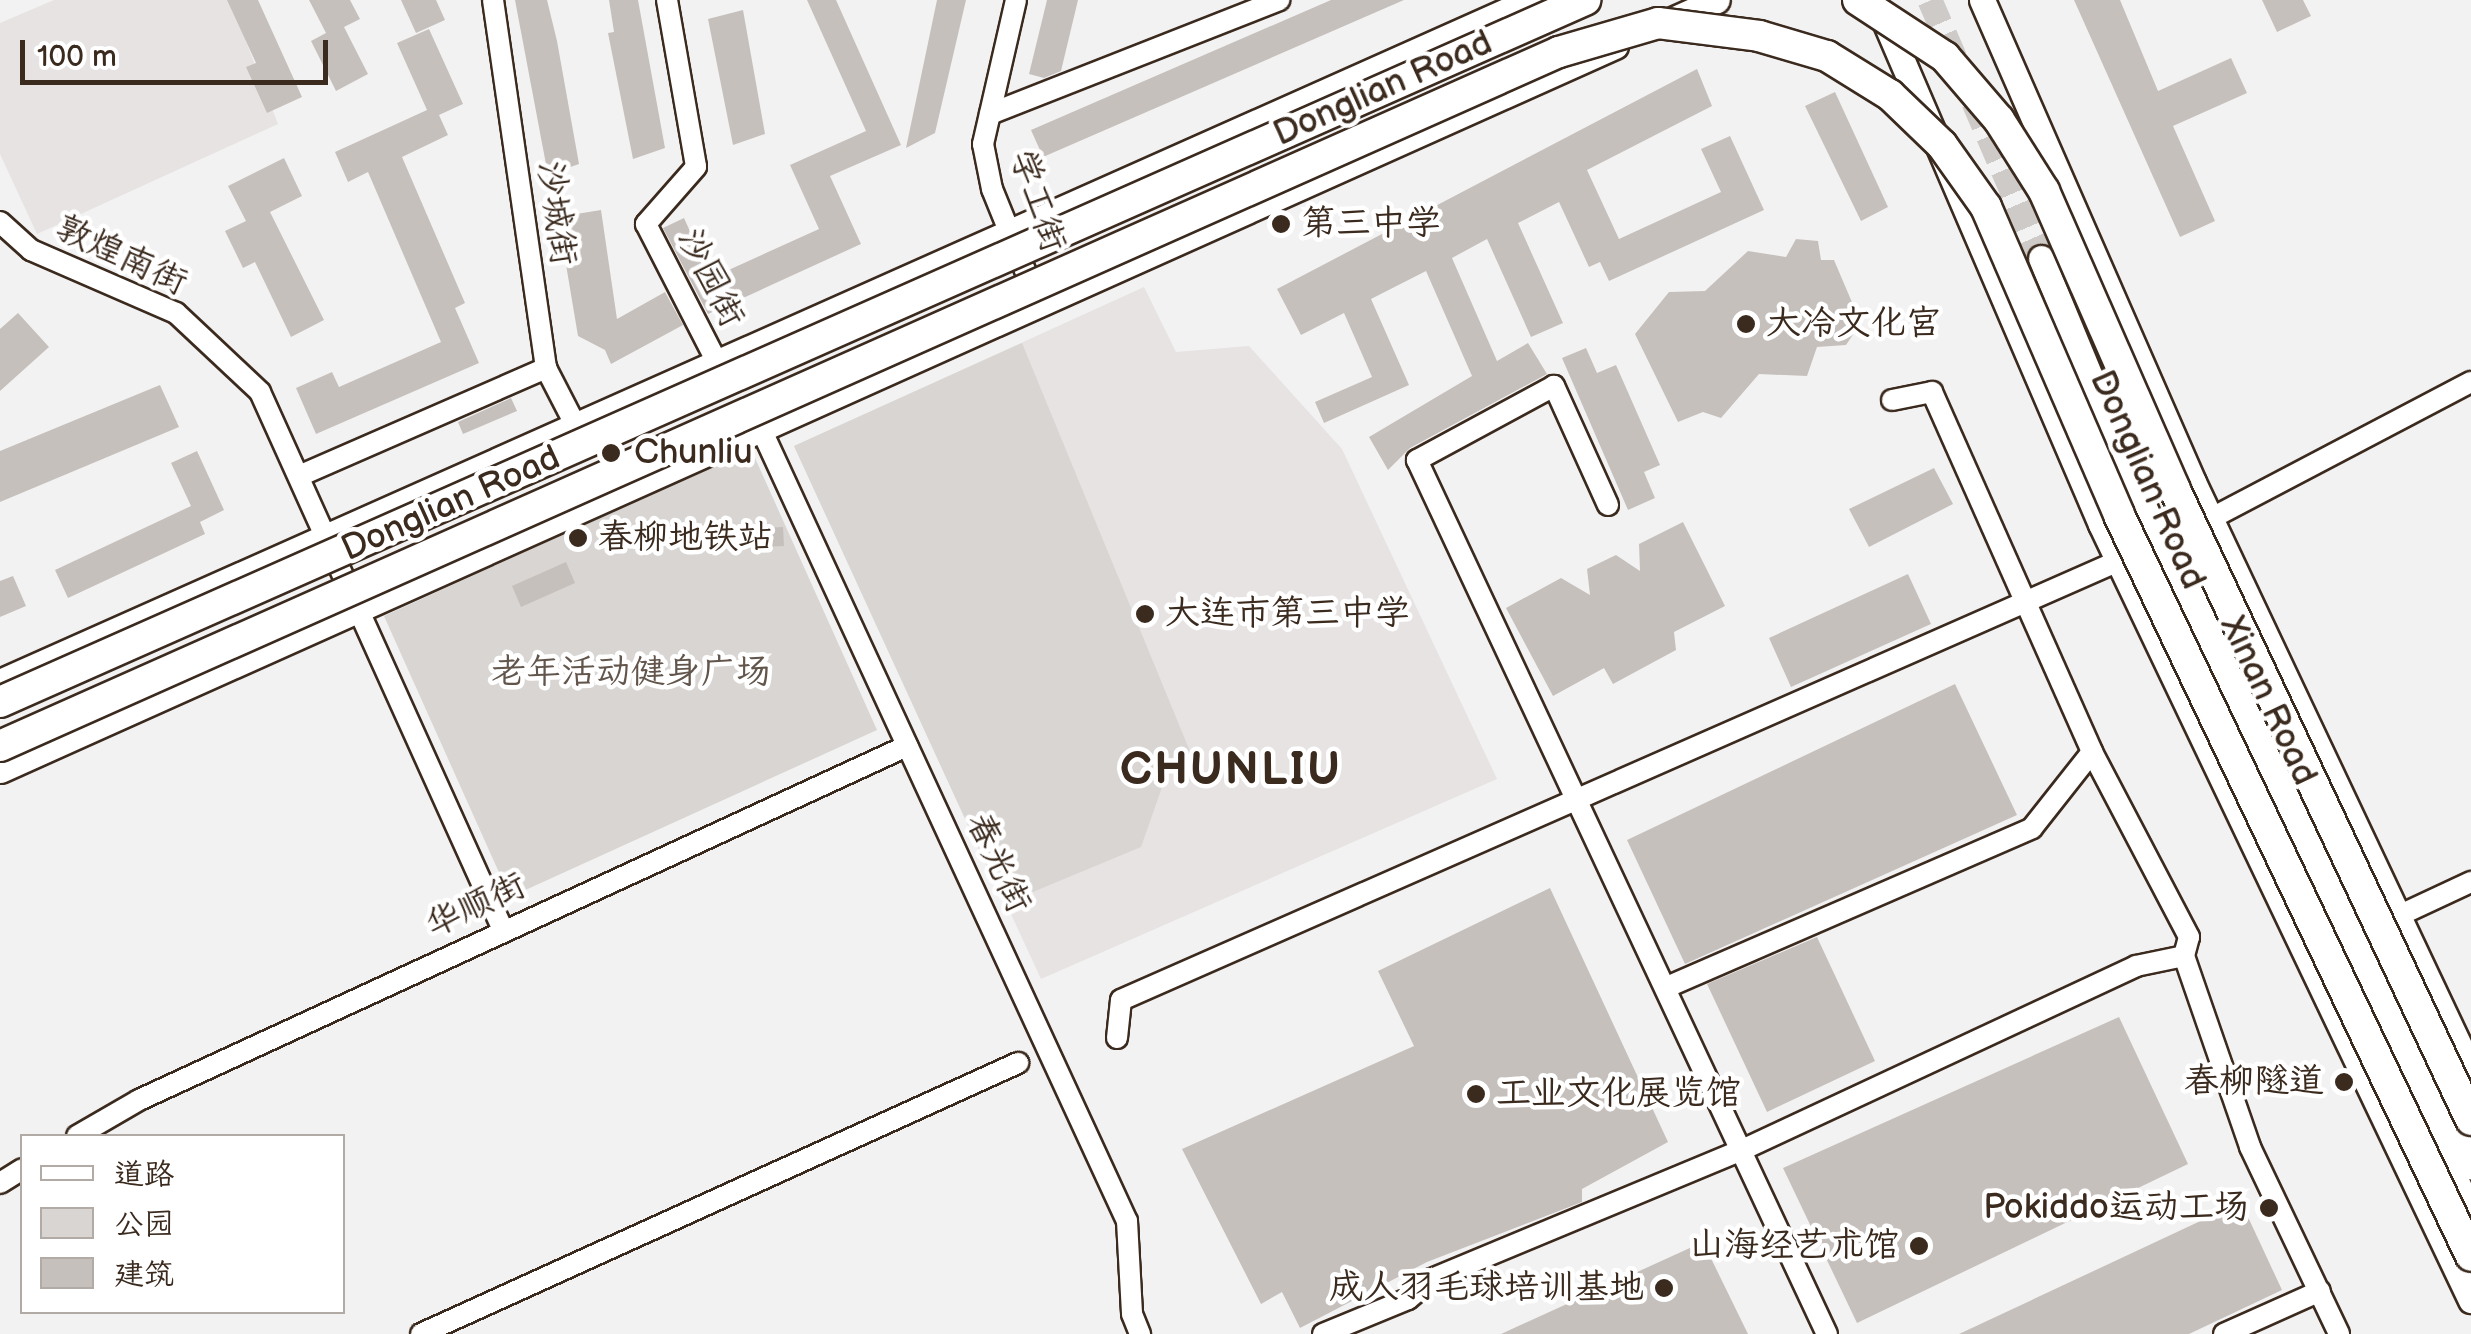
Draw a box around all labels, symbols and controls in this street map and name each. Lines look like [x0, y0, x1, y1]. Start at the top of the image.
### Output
scale bar [25, 20, 332, 82]
street label: Donglian Road [1267, 22, 1499, 156]
text: 100 m [37, 39, 117, 75]
street label: 学工街 [1000, 145, 1074, 257]
street label: 沙城街 [528, 158, 584, 268]
place label: 第三中学 [1301, 203, 1441, 245]
street label: 敦煌南街 [49, 207, 193, 305]
marker: 第三中学 [1270, 213, 1292, 235]
street label: 沙园街 [667, 222, 753, 334]
place label: 大冷文化宫 [1766, 303, 1941, 345]
marker: 大冷文化宫 [1735, 313, 1757, 335]
street label: Donglian Road [2080, 364, 2214, 596]
place label: Chunliu [634, 432, 753, 474]
street label: Donglian Road [335, 437, 567, 571]
marker: Chunliu [598, 440, 624, 466]
place label: 春柳地铁站 [598, 517, 773, 559]
marker: 春柳地铁站 [567, 527, 589, 549]
place label: 大连市第三中学 [1165, 593, 1410, 635]
marker: 大连市第三中学 [1134, 603, 1156, 625]
street label: Xinan Road [2211, 610, 2325, 792]
park label: 老年活动健身广场 [491, 652, 771, 694]
district label: CHUNLIU [1120, 744, 1342, 798]
street label: 春光街 [957, 807, 1039, 919]
street label: 华顺街 [420, 865, 532, 947]
place label: 春柳隧道 [2184, 1061, 2324, 1103]
marker: 春柳隧道 [2333, 1071, 2355, 1093]
place label: 工业文化展览馆 [1496, 1073, 1741, 1115]
marker: 工业文化展览馆 [1465, 1083, 1487, 1105]
legend [20, 1134, 345, 1314]
text: 道路 [114, 1157, 174, 1193]
place label: Pokiddo运动工场 [1983, 1187, 2249, 1229]
marker: Pokiddo运动工场 [2258, 1197, 2280, 1219]
text: 公园 [114, 1207, 174, 1243]
place label: 山海经艺术馆 [1689, 1225, 1899, 1267]
marker: 山海经艺术馆 [1908, 1235, 1930, 1257]
text: 建筑 [114, 1257, 174, 1293]
place label: 成人羽毛球培训基地 [1329, 1267, 1644, 1309]
marker: 成人羽毛球培训基地 [1653, 1277, 1675, 1299]

